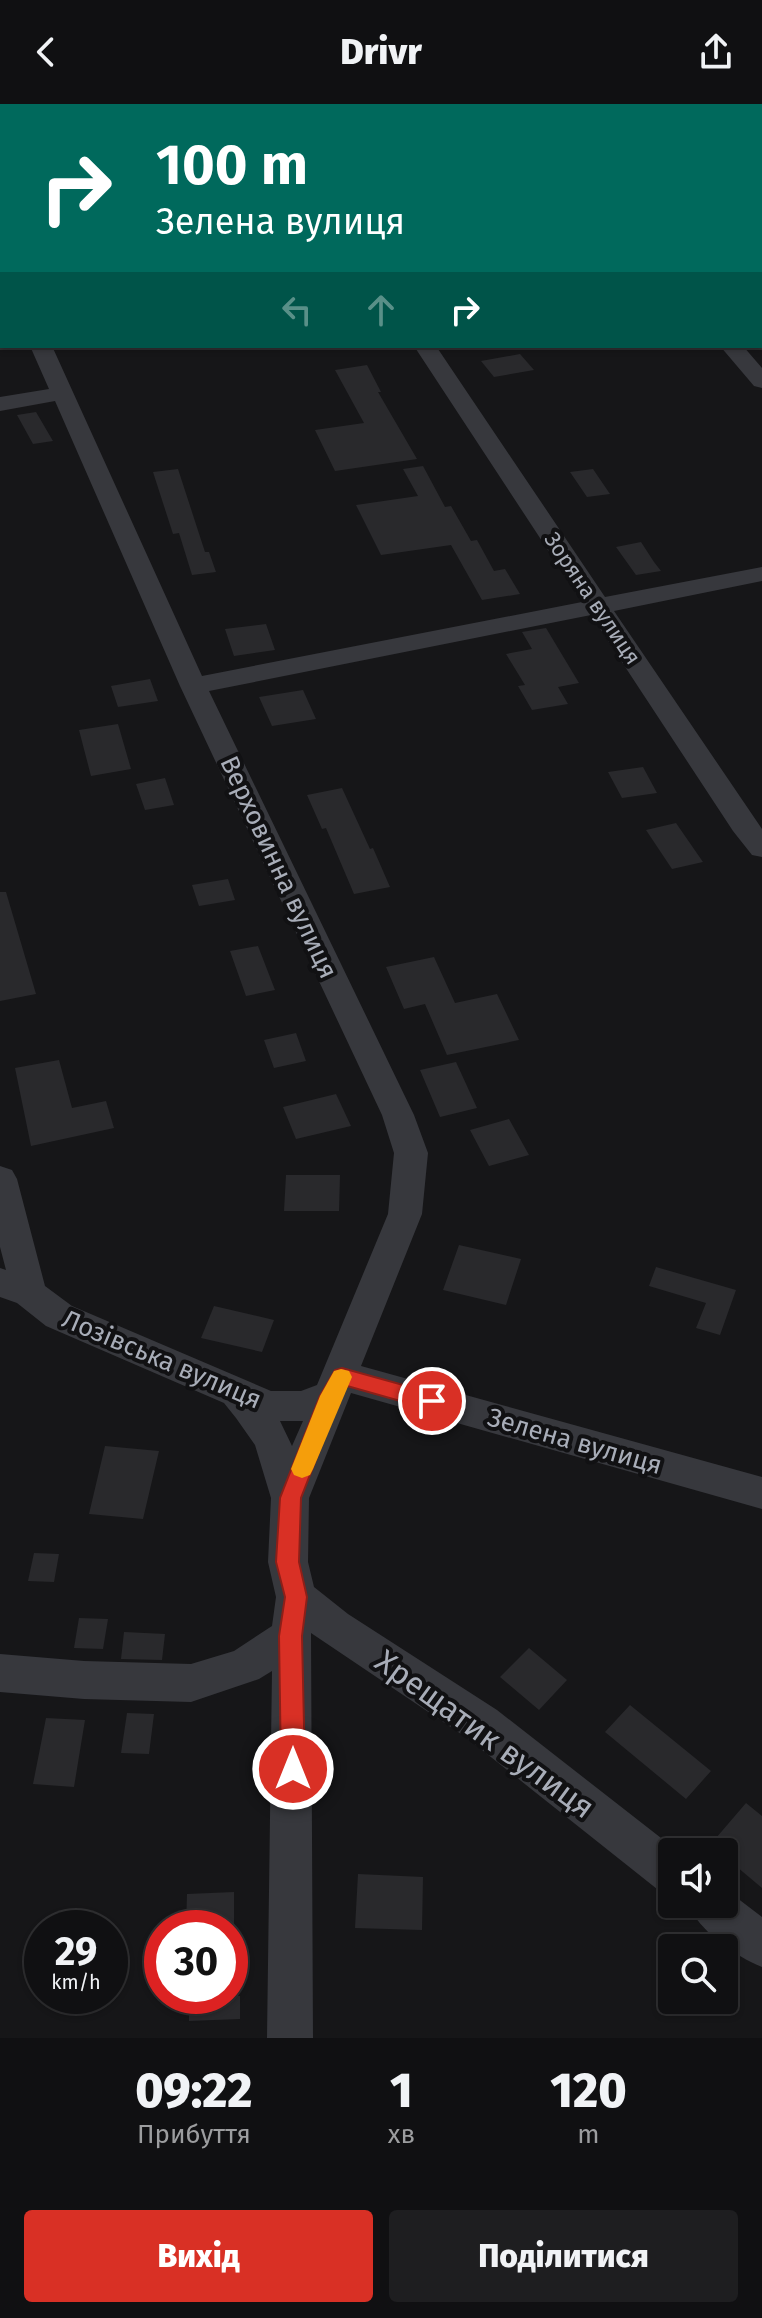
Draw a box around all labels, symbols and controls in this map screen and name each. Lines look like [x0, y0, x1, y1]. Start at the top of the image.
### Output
icon: back [24, 30, 68, 74]
text: Drivr [340, 30, 422, 74]
icon: share [694, 30, 738, 74]
text: 100 m [156, 132, 308, 199]
icon: right [24, 136, 128, 240]
text: Зелена вулиця [156, 200, 405, 244]
icon: left [275, 288, 319, 332]
icon: ahead [359, 288, 403, 332]
icon: right [443, 288, 487, 332]
street label: Зоряна вулиця [538, 527, 647, 670]
street label: Верховинна вулиця [213, 751, 344, 983]
street label: Лозівська вулиця [57, 1303, 266, 1415]
pin [398, 1367, 466, 1435]
icon: arrive [410, 1379, 454, 1423]
street label: Зелена вулиця [484, 1402, 666, 1481]
street label: Хрещатик вулиця [368, 1642, 602, 1826]
position arrow [251, 1727, 335, 1811]
map controls [658, 1838, 738, 2014]
button: sound [658, 1838, 738, 1918]
speed limit sign: 30 [144, 1910, 248, 2014]
text: 29 [55, 1928, 97, 1976]
button: search [658, 1934, 738, 2014]
text: km/h [51, 1970, 101, 1994]
text: 09:22 [135, 2062, 252, 2120]
text: 1 [390, 2062, 413, 2120]
text: 120 [550, 2062, 627, 2120]
text: Прибуття [137, 2119, 251, 2150]
text: хв [388, 2119, 415, 2150]
text: m [577, 2119, 600, 2150]
button: Вихід [24, 2210, 373, 2302]
button: Поділитися [389, 2210, 738, 2302]

